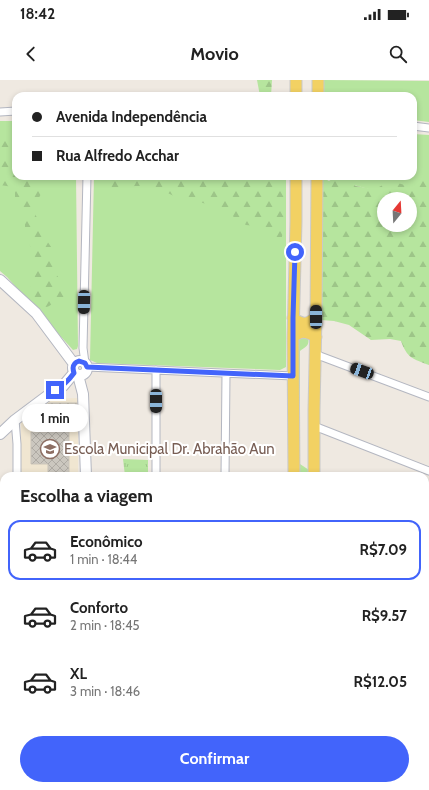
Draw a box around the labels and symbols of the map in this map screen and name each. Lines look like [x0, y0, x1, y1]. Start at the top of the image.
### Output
north arrow [377, 192, 417, 232]
route start [286, 243, 304, 261]
car [78, 290, 90, 314]
car [310, 305, 322, 329]
car [349, 361, 375, 381]
route end [46, 381, 64, 399]
car [150, 389, 162, 413]
callout: 1 min [22, 404, 88, 432]
school or university icon: Escola Municipal Dr. Abrahão Aun [39, 438, 61, 460]
place label: Escola Municipal Dr. Abrahão Aun [64, 440, 275, 458]

